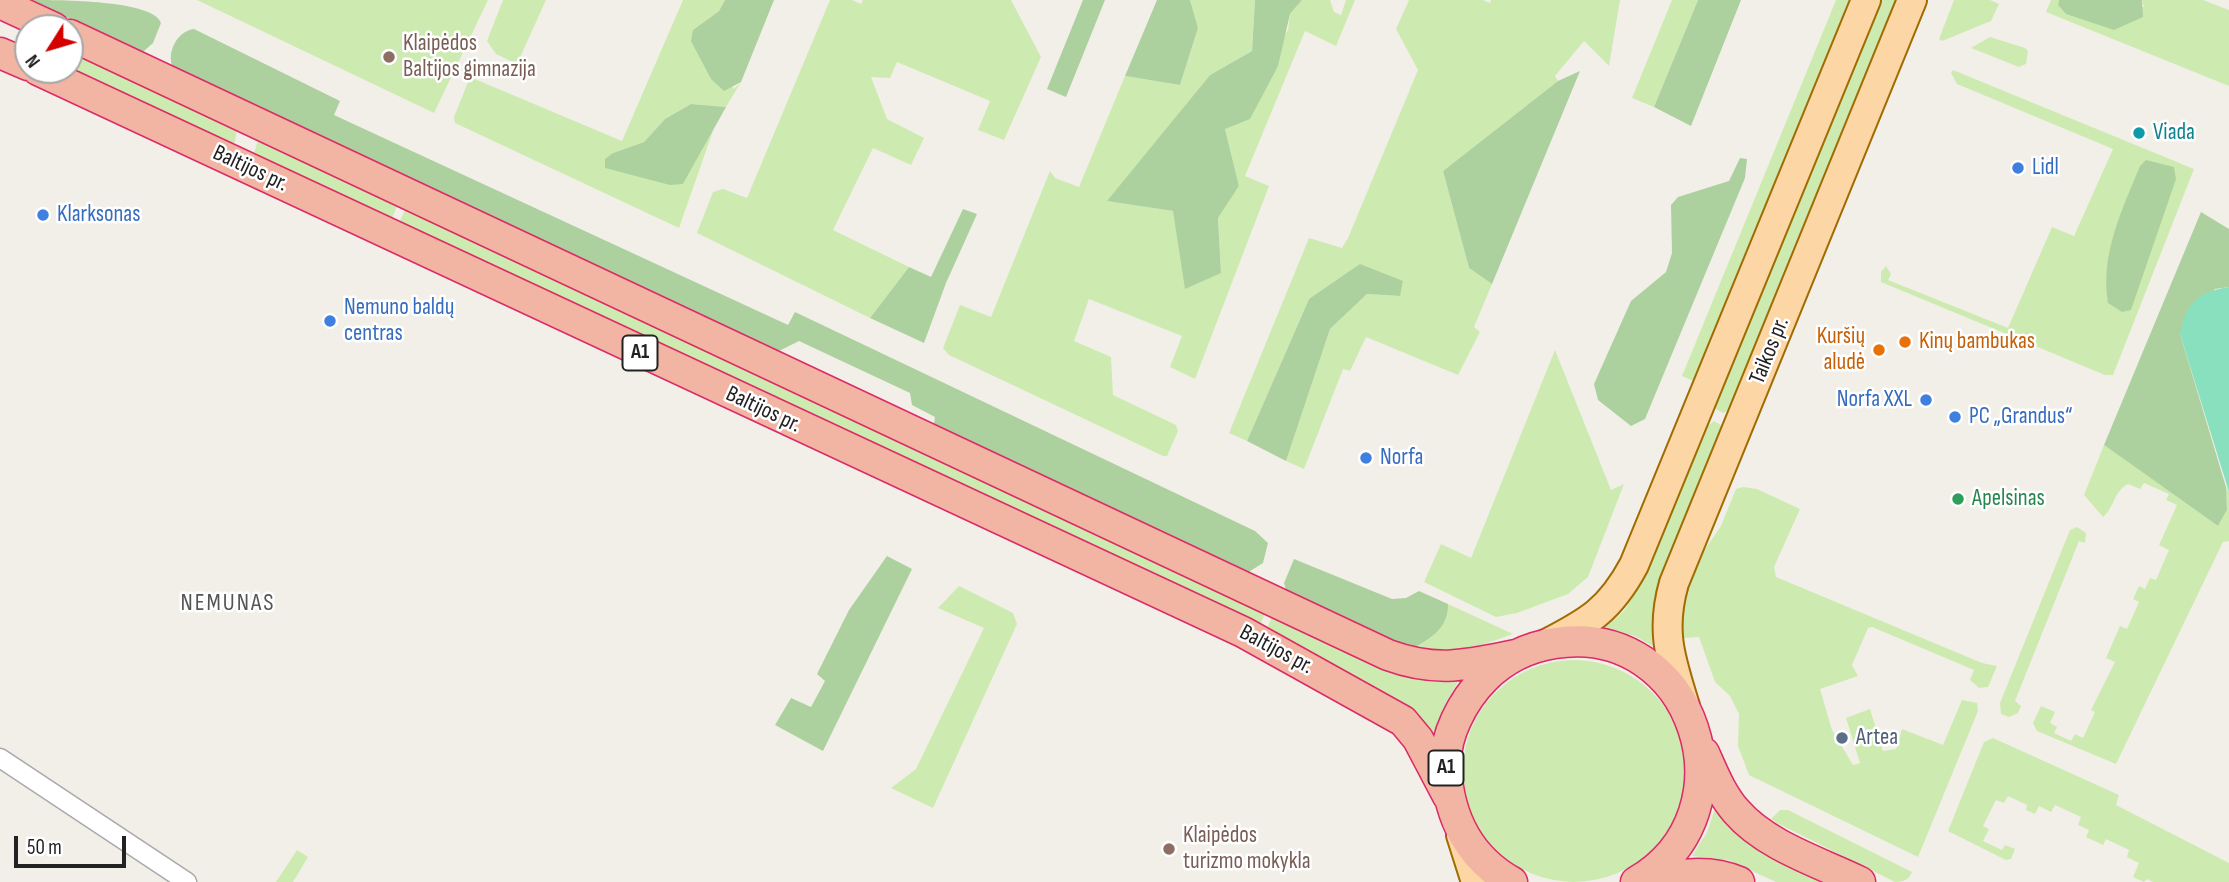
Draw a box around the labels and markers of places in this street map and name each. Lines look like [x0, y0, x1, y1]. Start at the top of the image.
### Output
place label: Klaipėdos Baltijos gimnazija [403, 30, 536, 84]
marker: Klaipėdos Baltijos gimnazija [381, 49, 397, 65]
place label: Viada [2153, 119, 2195, 147]
marker: Viada [2131, 125, 2147, 141]
place label: Lidl [2032, 154, 2059, 182]
marker: Lidl [2010, 160, 2026, 176]
place label: Klarksonas [57, 201, 140, 229]
marker: Klarksonas [35, 207, 51, 223]
place label: Nemuno baldų centras [344, 294, 454, 348]
marker: Nemuno baldų centras [322, 313, 338, 329]
place label: Kuršių aludė [1817, 323, 1865, 377]
place label: Kinų bambukas [1919, 328, 2035, 356]
marker: Kinų bambukas [1897, 334, 1913, 350]
marker: Kuršių aludė [1871, 342, 1887, 358]
place label: Norfa XXL [1837, 386, 1912, 414]
marker: Norfa XXL [1918, 392, 1934, 408]
place label: PC „Grandus“ [1969, 403, 2072, 431]
marker: PC „Grandus“ [1947, 409, 1963, 425]
place label: Norfa [1380, 444, 1423, 472]
marker: Norfa [1358, 450, 1374, 466]
place label: Apelsinas [1972, 485, 2045, 513]
marker: Apelsinas [1950, 491, 1966, 507]
place label: Artea [1856, 724, 1898, 752]
marker: Artea [1834, 730, 1850, 746]
place label: Klaipėdos turizmo mokykla [1183, 822, 1311, 876]
marker: Klaipėdos turizmo mokykla [1161, 841, 1177, 857]

